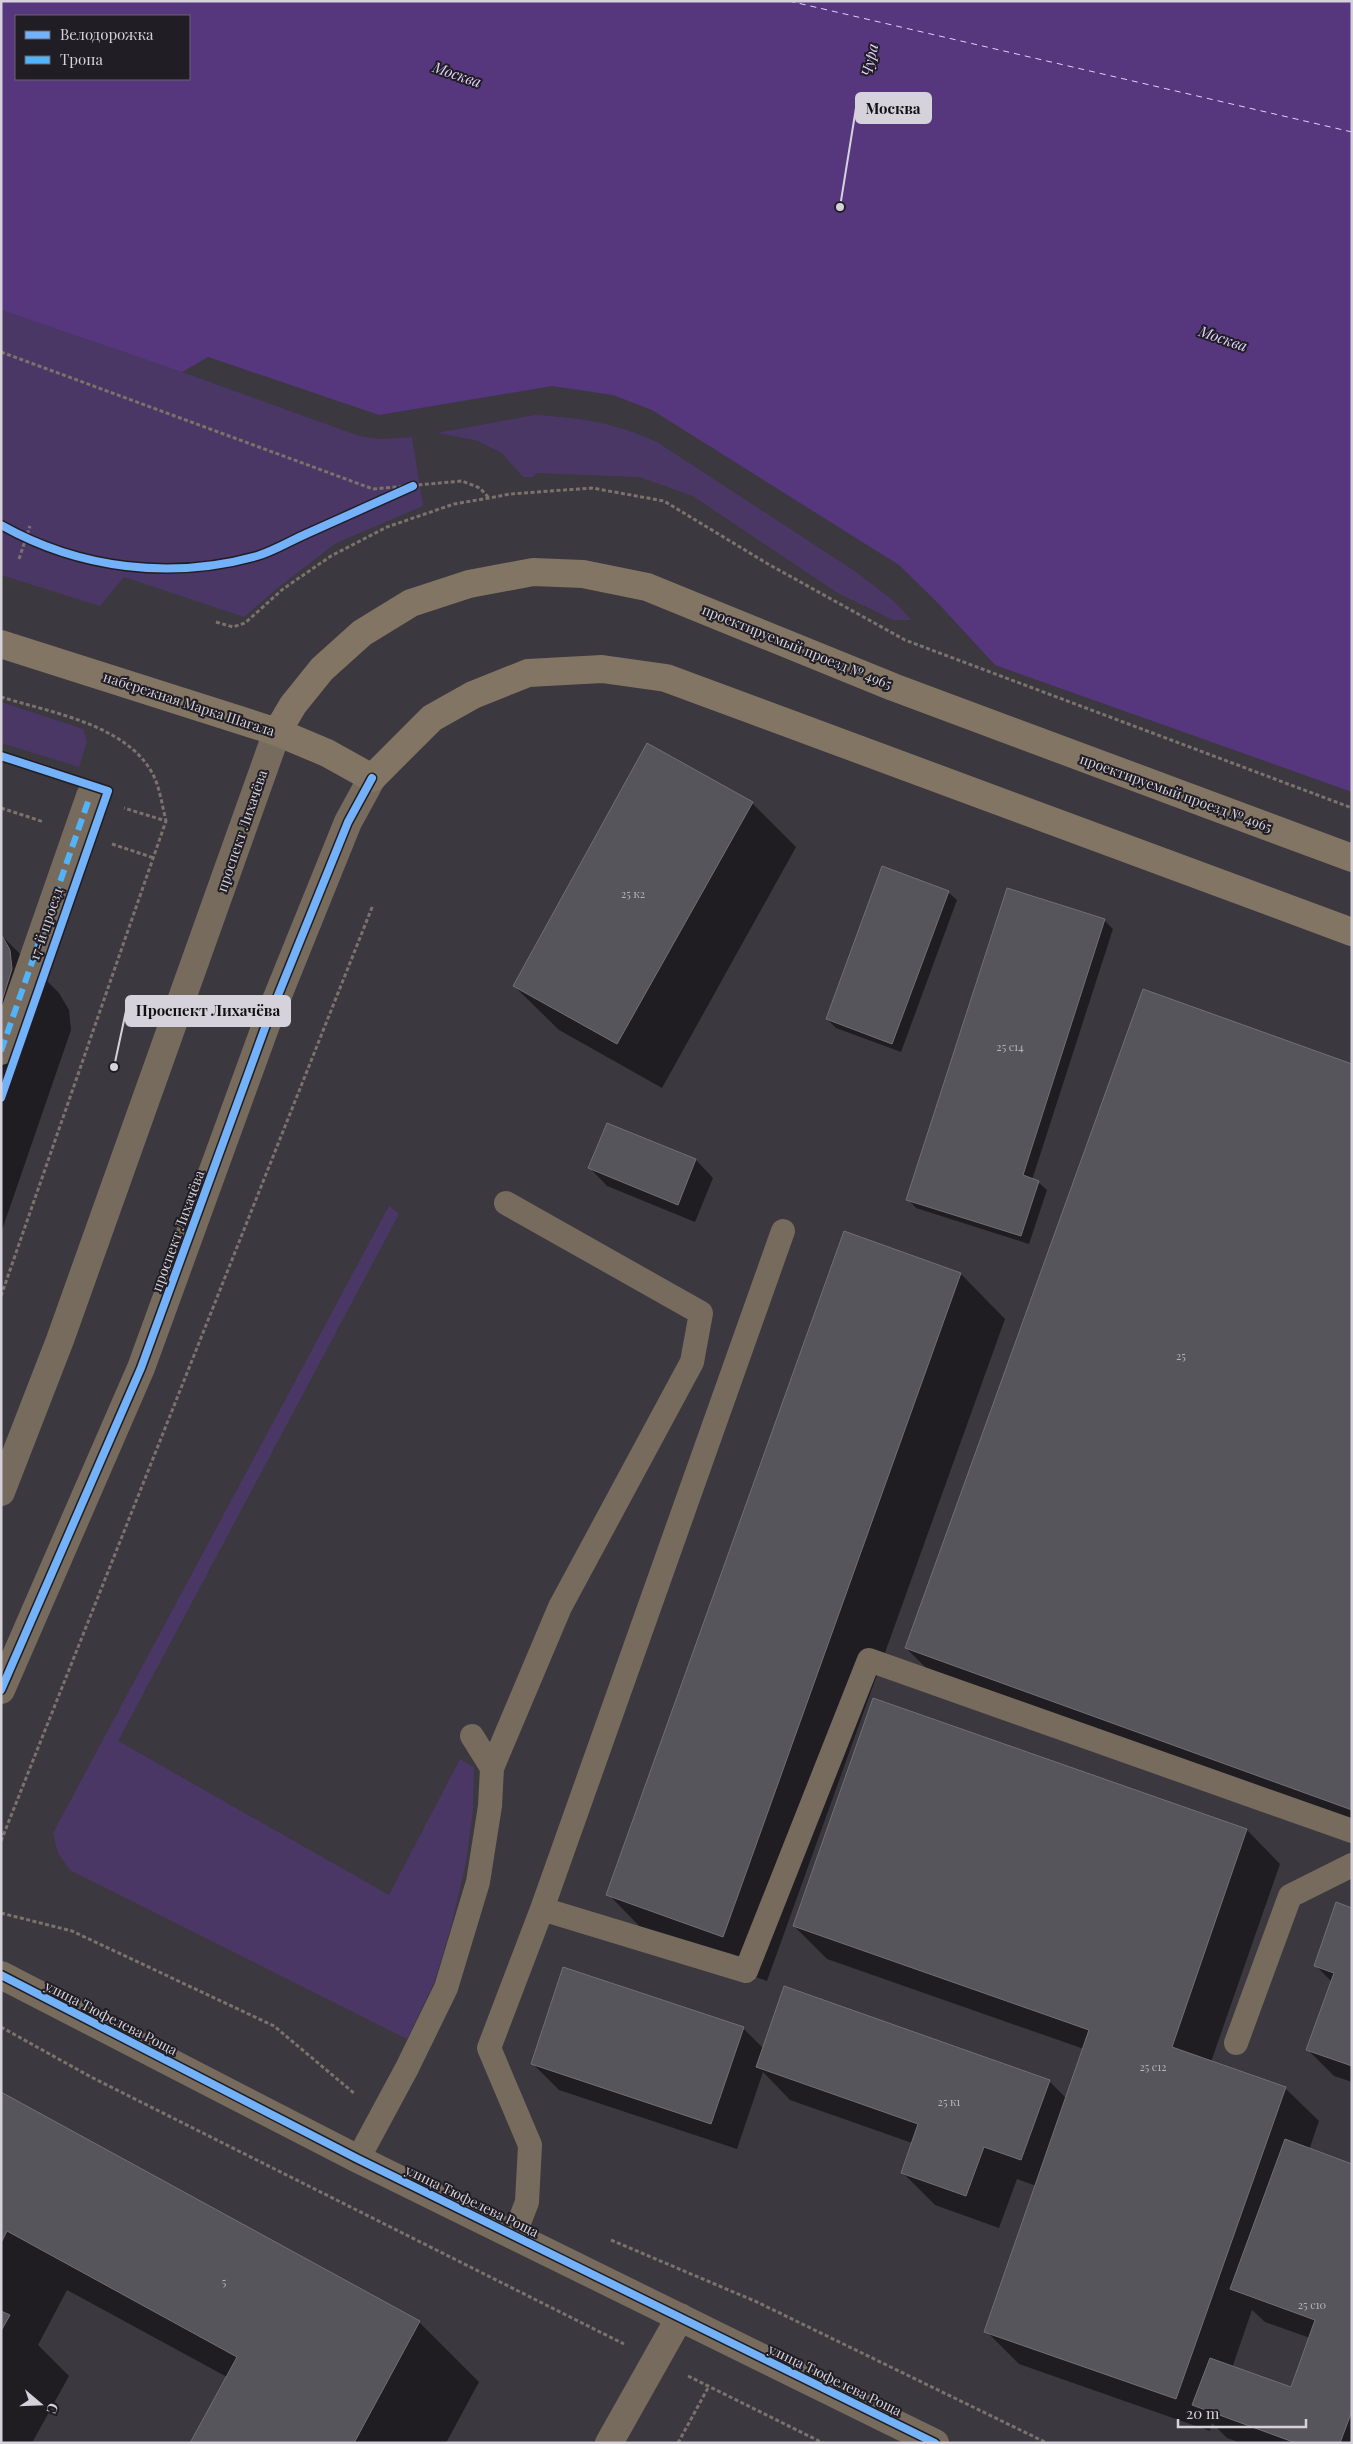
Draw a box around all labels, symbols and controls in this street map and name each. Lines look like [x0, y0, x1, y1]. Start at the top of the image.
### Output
legend [15, 15, 190, 80]
text: Велодорожка [60, 24, 154, 44]
water label: Чура [856, 41, 882, 78]
text: Тропа [60, 49, 103, 69]
water label: Москва [430, 56, 484, 92]
callout: Москва [856, 93, 931, 123]
text: Москва [865, 98, 921, 118]
water label: Москва [1196, 320, 1250, 356]
street label: проектируемый проезд № 4965 [699, 600, 895, 693]
street label: набережная Марка Шагала [101, 667, 277, 740]
street label: проектируемый проезд № 4965 [1077, 749, 1275, 836]
street label: проспект Лихачёва [212, 767, 271, 894]
street label: 17-й проезд [24, 885, 67, 963]
house number: 25 к2 [621, 886, 645, 901]
callout: Проспект Лихачёва [126, 996, 290, 1026]
text: Проспект Лихачёва [136, 1000, 280, 1020]
house number: 25 с14 [996, 1039, 1024, 1054]
street label: проспект Лихачёва [147, 1167, 208, 1294]
house number: 25 [1176, 1348, 1186, 1363]
street label: улица Тюфелева Роща [41, 1975, 181, 2059]
house number: 25 с12 [1139, 2059, 1167, 2074]
house number: 25 к1 [938, 2094, 960, 2109]
street label: улица Тюфелева Роща [401, 2159, 542, 2241]
house number: 5 [222, 2274, 227, 2289]
house number: 25 с10 [1298, 2297, 1327, 2312]
street label: улица Тюфелева Роща [764, 2338, 905, 2420]
north arrow [15, 2379, 65, 2429]
scale bar [1178, 2396, 1306, 2428]
text: С [42, 2401, 63, 2416]
text: 20 m [1186, 2403, 1220, 2423]

